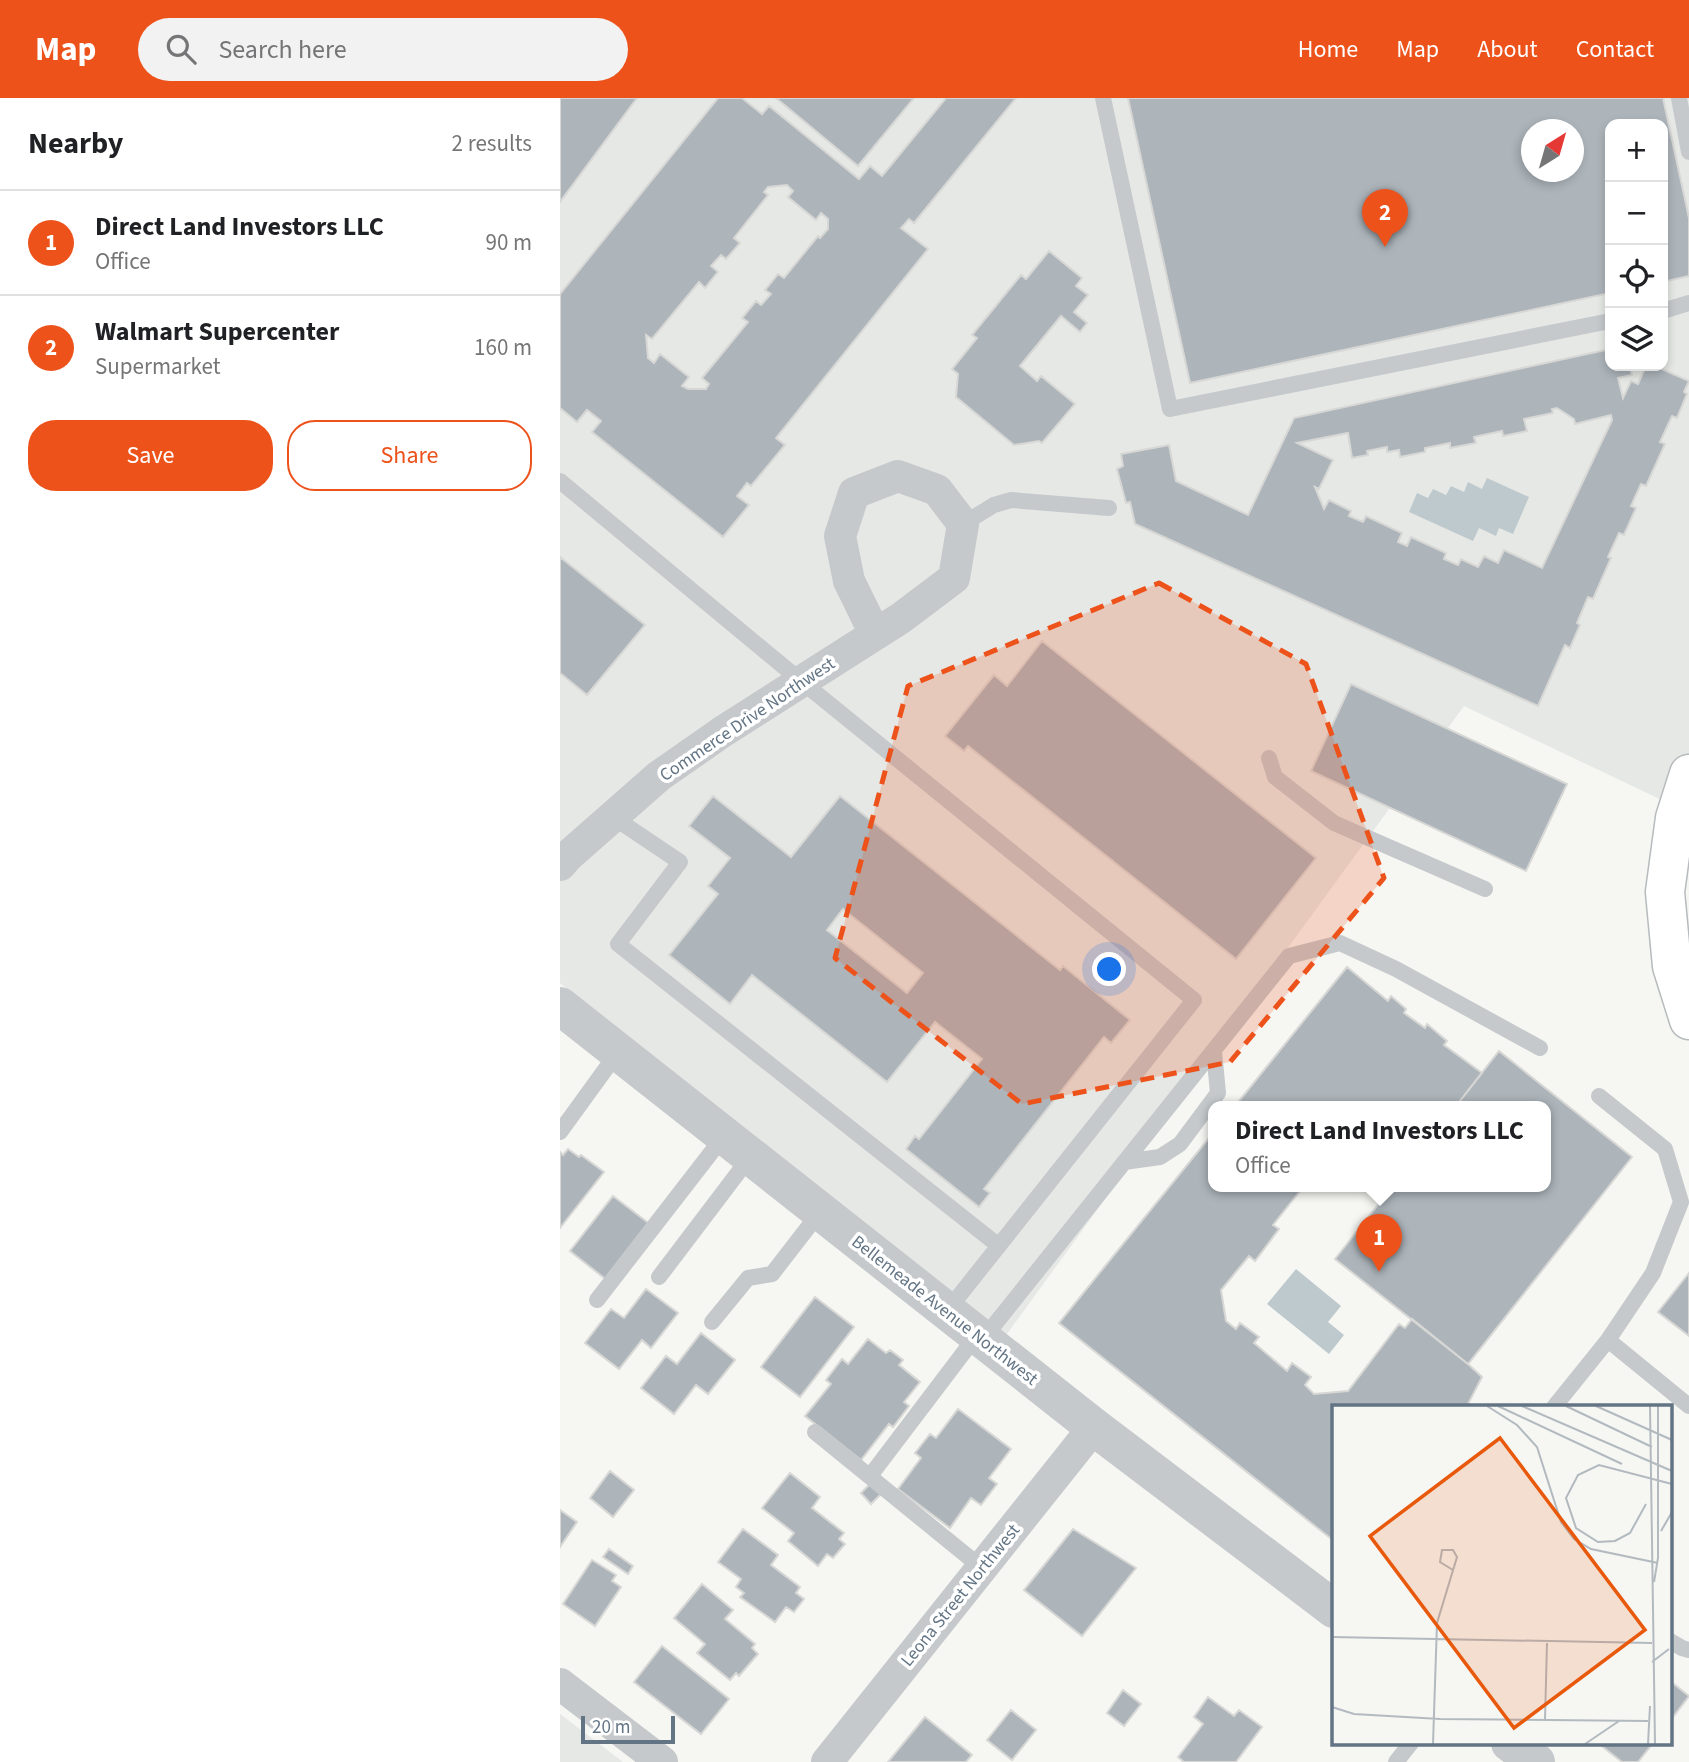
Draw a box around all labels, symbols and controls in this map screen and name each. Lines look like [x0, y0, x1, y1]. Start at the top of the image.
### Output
search box [138, 18, 628, 81]
text: Map [35, 26, 96, 73]
icon: search [162, 30, 200, 68]
text: Search here [218, 31, 347, 68]
text: Home [1298, 32, 1358, 67]
text: Map [1396, 32, 1439, 67]
text: About [1477, 32, 1538, 67]
text: Contact [1576, 32, 1654, 67]
north arrow [1521, 119, 1584, 182]
map controls [1605, 119, 1668, 371]
button: + [1605, 119, 1668, 182]
text: Nearby [28, 122, 123, 165]
text: 2 results [452, 127, 532, 160]
button: − [1605, 182, 1668, 245]
pin: 2 [1362, 189, 1408, 247]
text: Direct Land Investors LLC [95, 208, 384, 245]
text: 1 [45, 226, 57, 259]
text: 90 m [485, 226, 532, 259]
text: Office [95, 245, 151, 278]
button: locate [1605, 245, 1668, 308]
button: layers [1605, 308, 1668, 371]
text: Walmart Supercenter [95, 313, 339, 350]
text: 2 [45, 331, 57, 364]
text: 160 m [474, 331, 532, 364]
text: Supermarket [95, 350, 221, 383]
button: Save [28, 420, 273, 491]
button: Share [287, 420, 532, 491]
street label: Commerce Drive Northwest [655, 651, 840, 787]
your location [1092, 952, 1126, 986]
popup [1208, 1101, 1551, 1192]
text: Direct Land Investors LLC [1235, 1112, 1524, 1149]
text: Office [1235, 1149, 1291, 1182]
pin: 1 [1356, 1214, 1402, 1272]
street label: Bellemeade Avenue Northwest [846, 1230, 1043, 1391]
inset map [1332, 1405, 1672, 1744]
street label: Leona Street Northwest [895, 1519, 1026, 1672]
scale bar [581, 1713, 676, 1745]
text: 20 m [592, 1714, 630, 1741]

